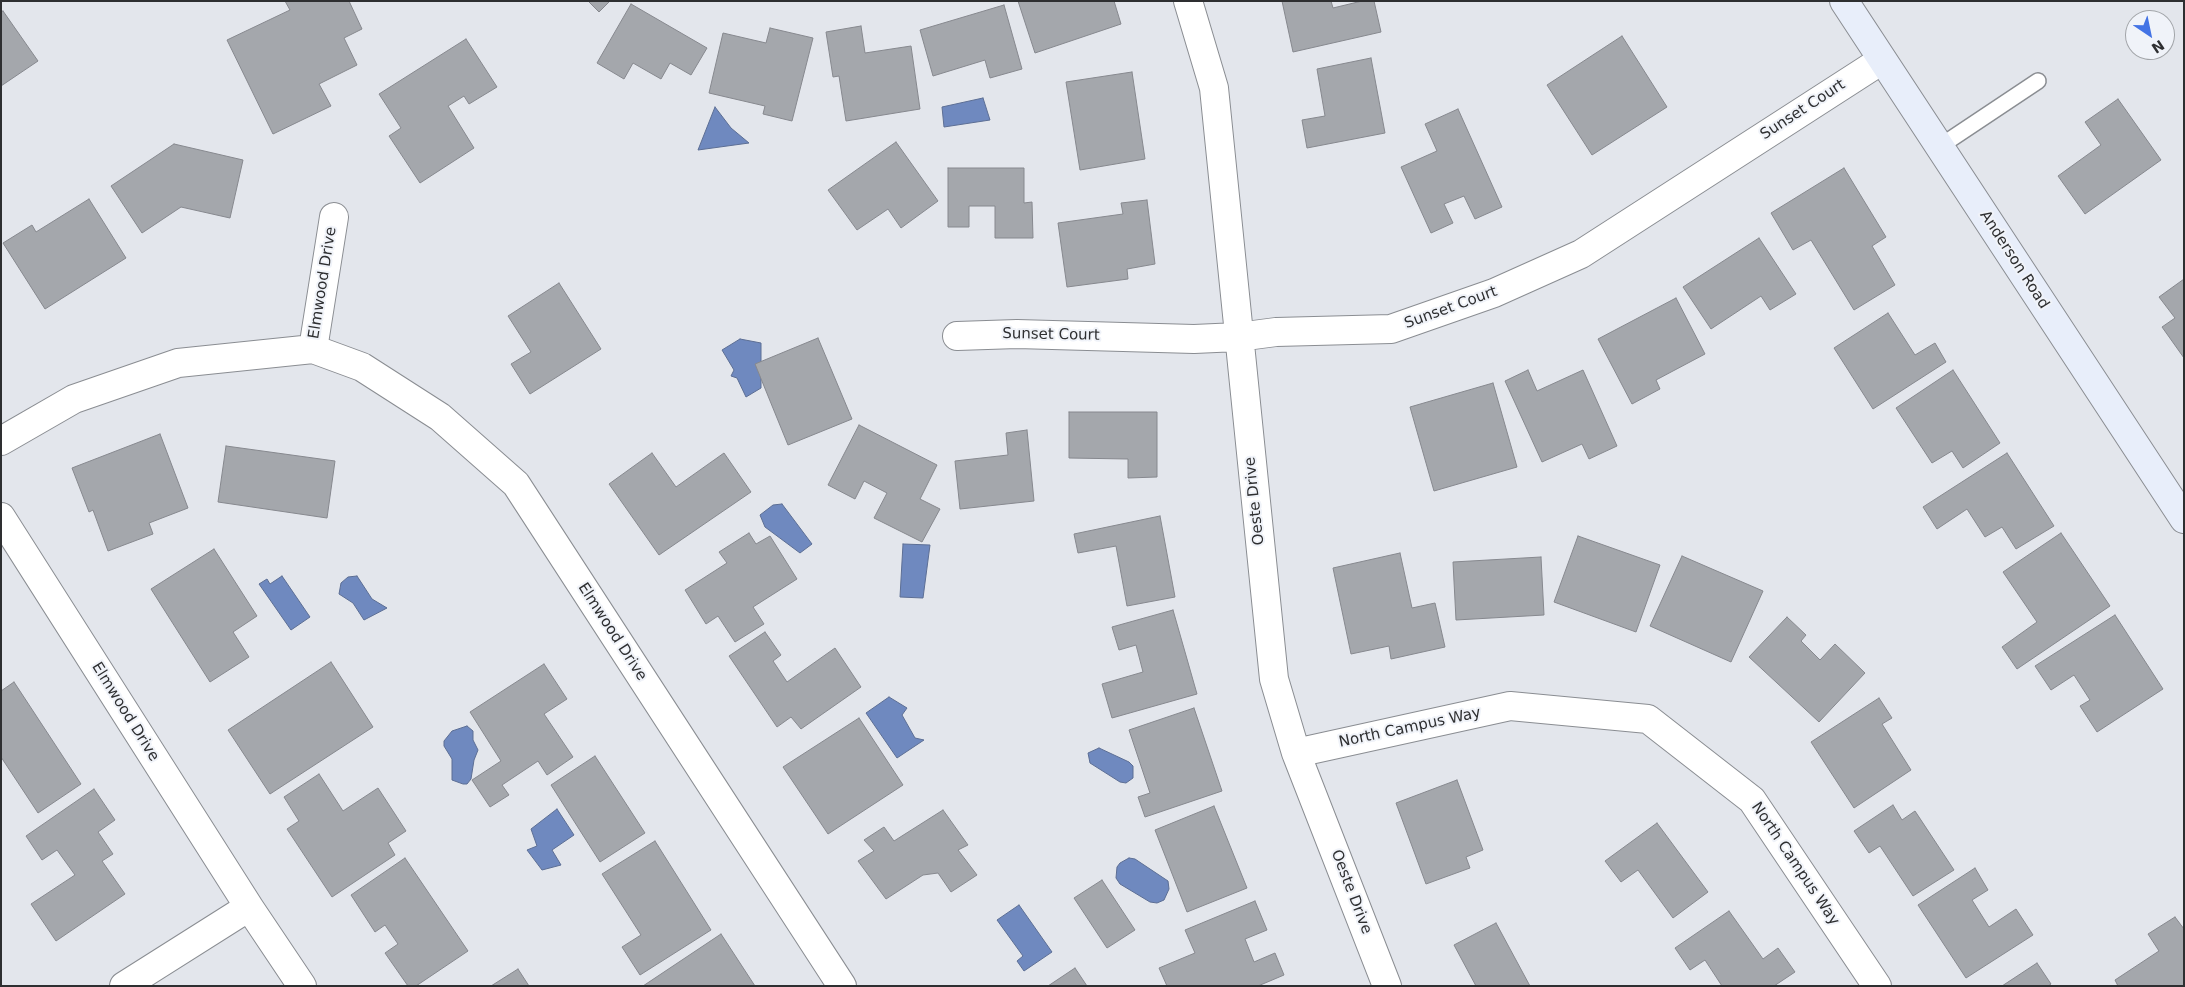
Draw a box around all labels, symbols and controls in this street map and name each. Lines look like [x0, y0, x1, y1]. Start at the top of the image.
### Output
north arrow [2125, 10, 2175, 60]
text: N [2148, 37, 2167, 57]
street label: Sunset Court [1757, 76, 1849, 144]
street label: Anderson Road [1976, 207, 2052, 313]
street label: Elmwood Drive [305, 226, 341, 340]
street label: Sunset Court [1402, 283, 1500, 333]
street label: Sunset Court [1002, 325, 1100, 345]
street label: Oeste Drive [1241, 456, 1269, 546]
street label: Elmwood Drive [574, 580, 650, 684]
street label: Elmwood Drive [87, 659, 163, 765]
street label: North Campus Way [1337, 704, 1483, 752]
street label: North Campus Way [1747, 799, 1843, 929]
street label: Oeste Drive [1327, 847, 1375, 937]

